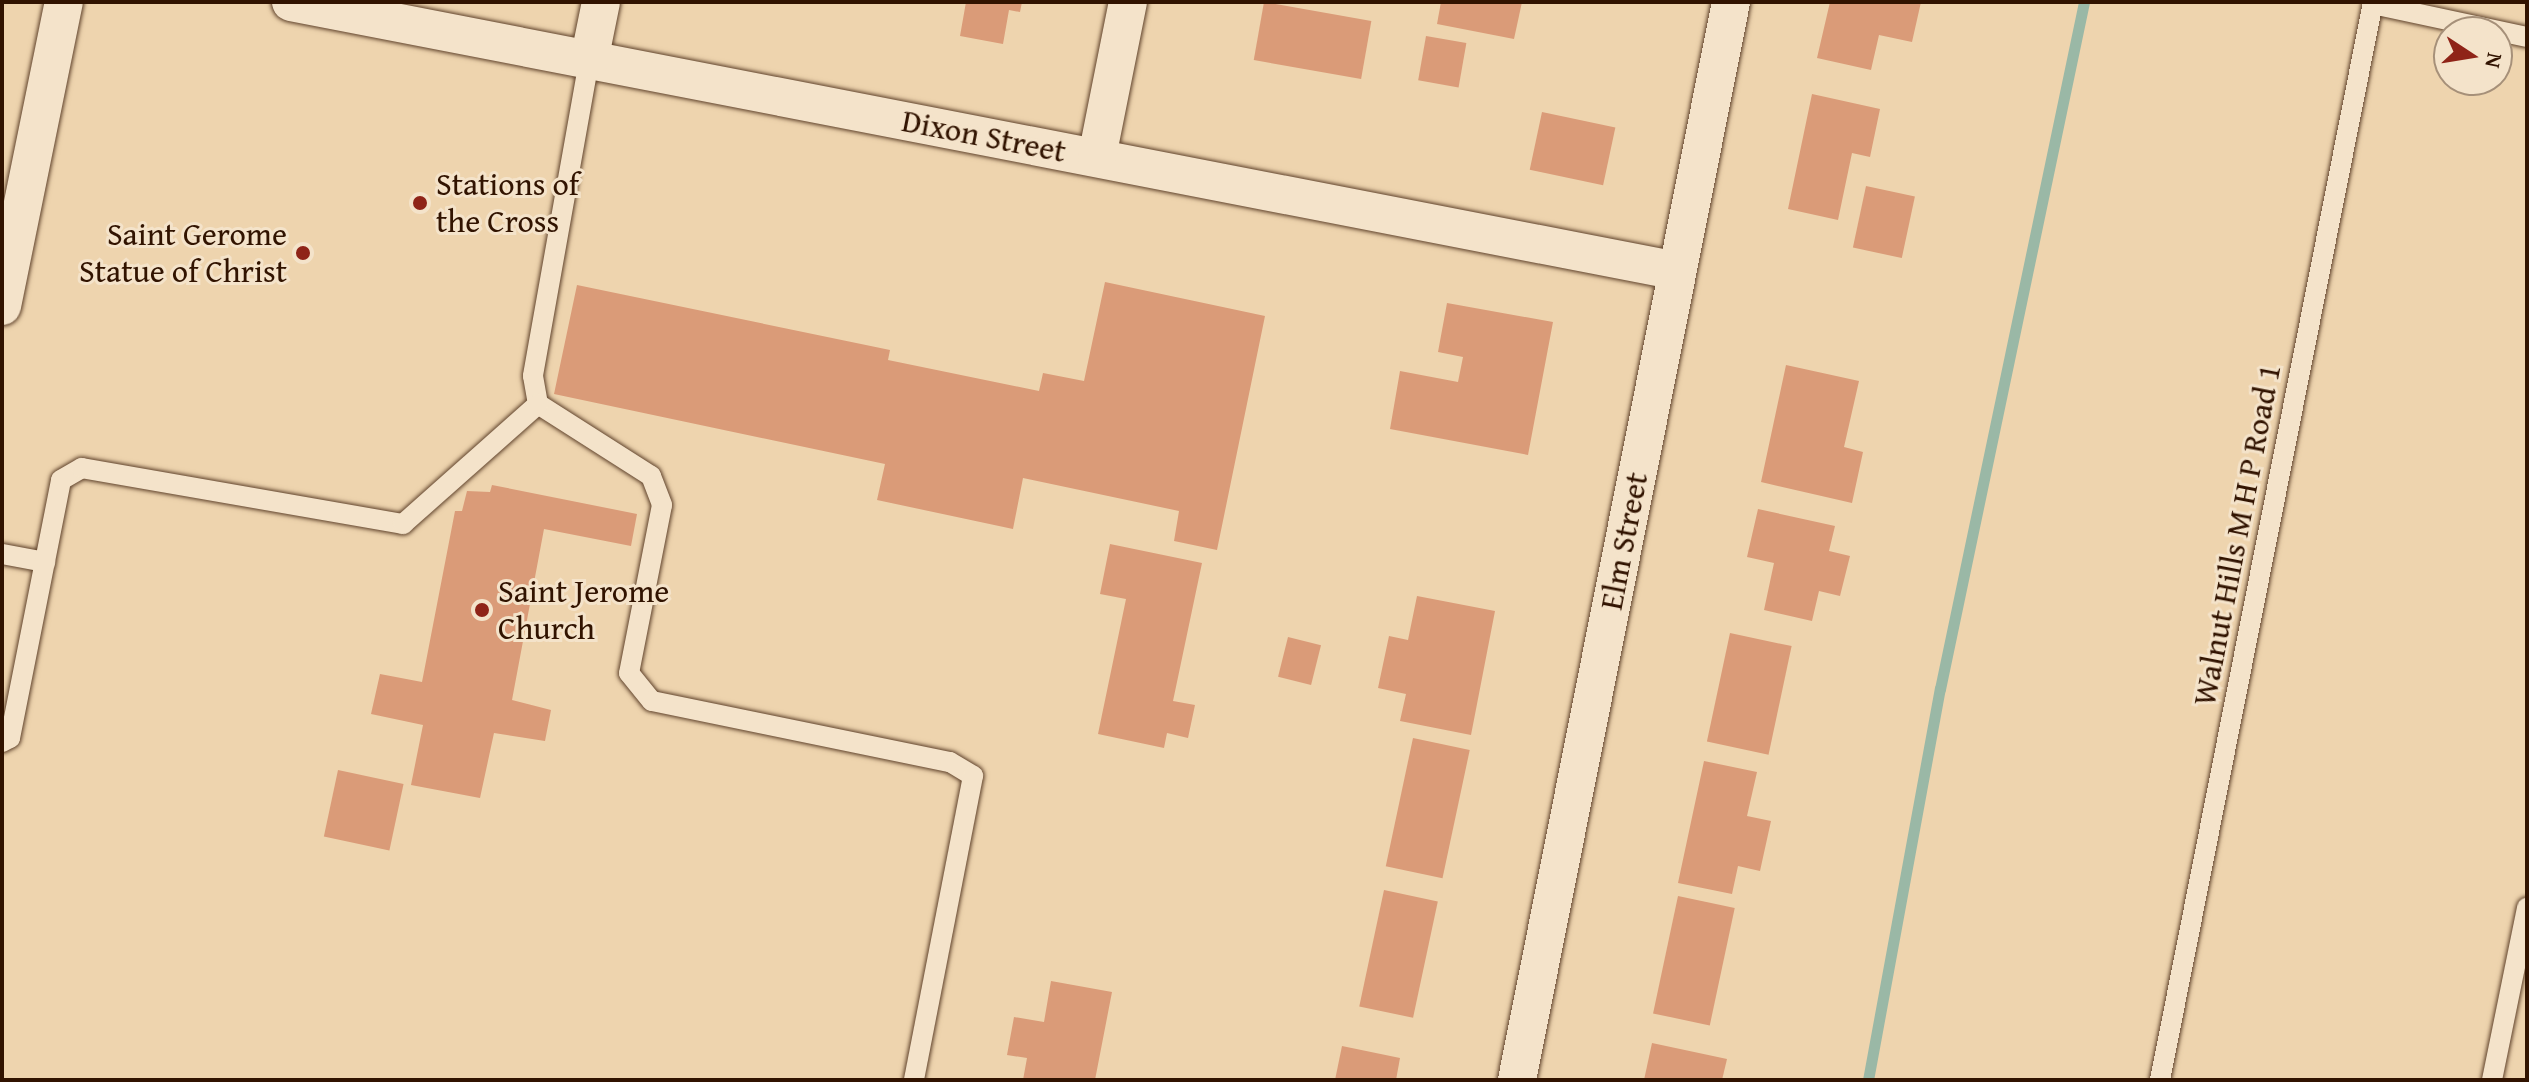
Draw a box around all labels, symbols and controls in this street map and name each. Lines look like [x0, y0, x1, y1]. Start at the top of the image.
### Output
north arrow [2433, 16, 2513, 96]
text: N [2477, 50, 2512, 71]
street label: Dixon Street [899, 101, 1069, 171]
place label: Stations of the Cross [436, 166, 579, 241]
marker: Stations of the Cross [411, 194, 429, 212]
place label: Saint Gerome Statue of Christ [79, 216, 287, 291]
marker: Saint Gerome Statue of Christ [294, 244, 312, 262]
street label: Walnut Hills M H P Road 1 [2185, 361, 2289, 709]
street label: Elm Street [1592, 469, 1656, 613]
place label: Saint Jerome Church [498, 573, 669, 648]
marker: Saint Jerome Church [473, 601, 491, 619]

